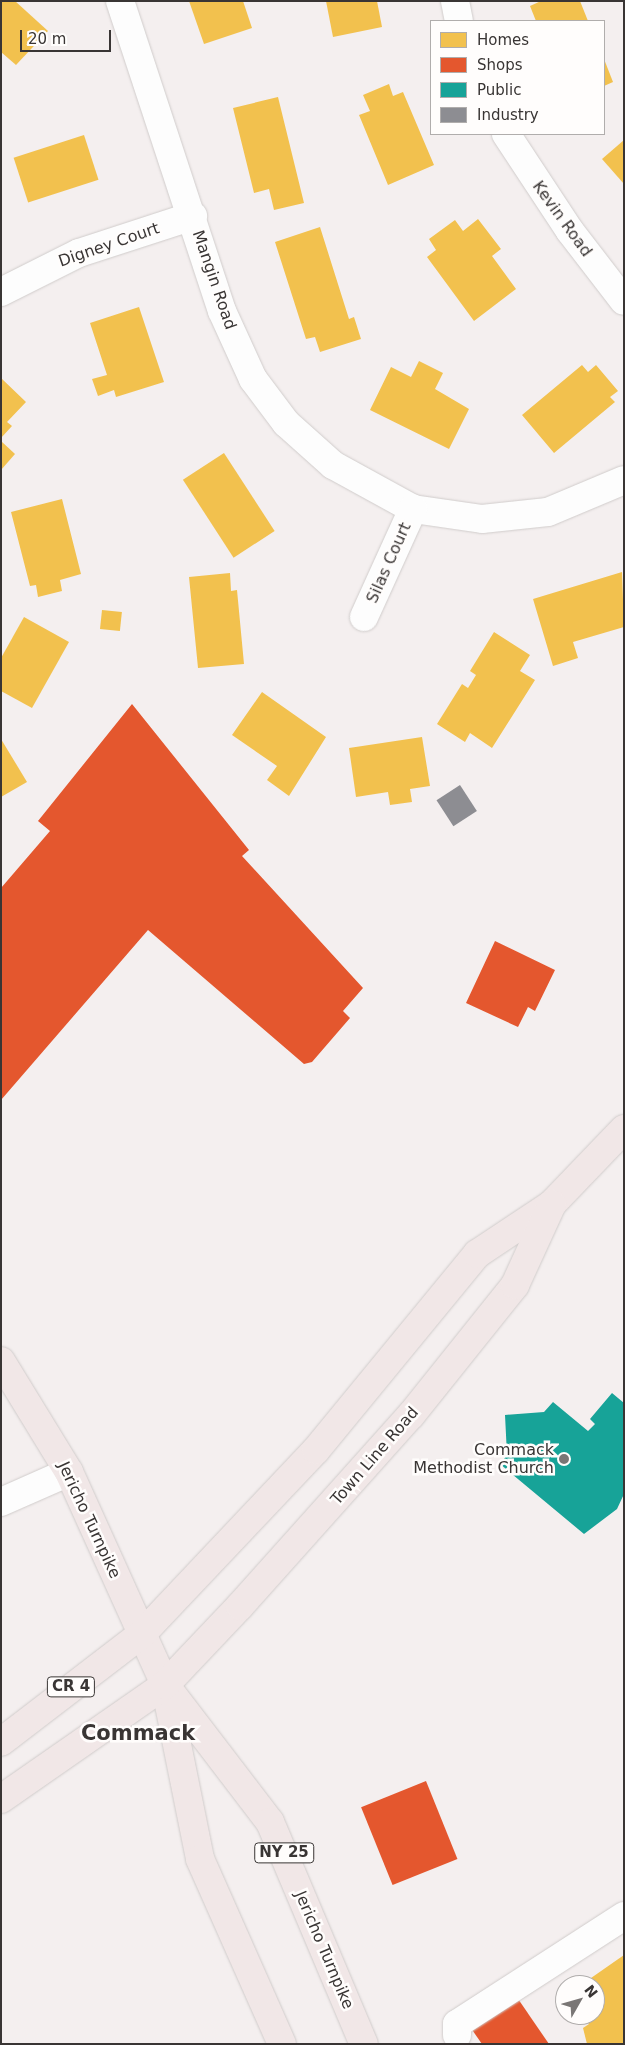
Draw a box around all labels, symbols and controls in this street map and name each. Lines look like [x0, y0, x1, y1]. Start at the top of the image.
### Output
scale bar [22, 20, 114, 52]
legend [430, 20, 605, 135]
text: 20 m [28, 30, 66, 48]
text: Homes [477, 31, 529, 49]
text: Shops [477, 56, 523, 74]
text: Public [477, 81, 521, 99]
text: Industry [477, 106, 539, 124]
street label: Kevin Road [528, 177, 596, 261]
street label: Digney Court [56, 219, 162, 271]
street label: Mangin Road [188, 228, 240, 332]
street label: Silas Court [363, 520, 415, 606]
street label: Town Line Road [327, 1403, 423, 1509]
place label: Commack Methodist Church [413, 1440, 554, 1478]
marker: Commack Methodist Church [558, 1453, 570, 1465]
street label: Jericho Turnpike [54, 1459, 124, 1581]
road number: CR 4 [46, 1674, 96, 1700]
district label: Commack [81, 1720, 195, 1746]
road number: NY 25 [254, 1840, 314, 1866]
street label: Jericho Turnpike [290, 1888, 358, 2012]
north arrow [555, 1975, 605, 2025]
text: N [581, 1982, 601, 2001]

